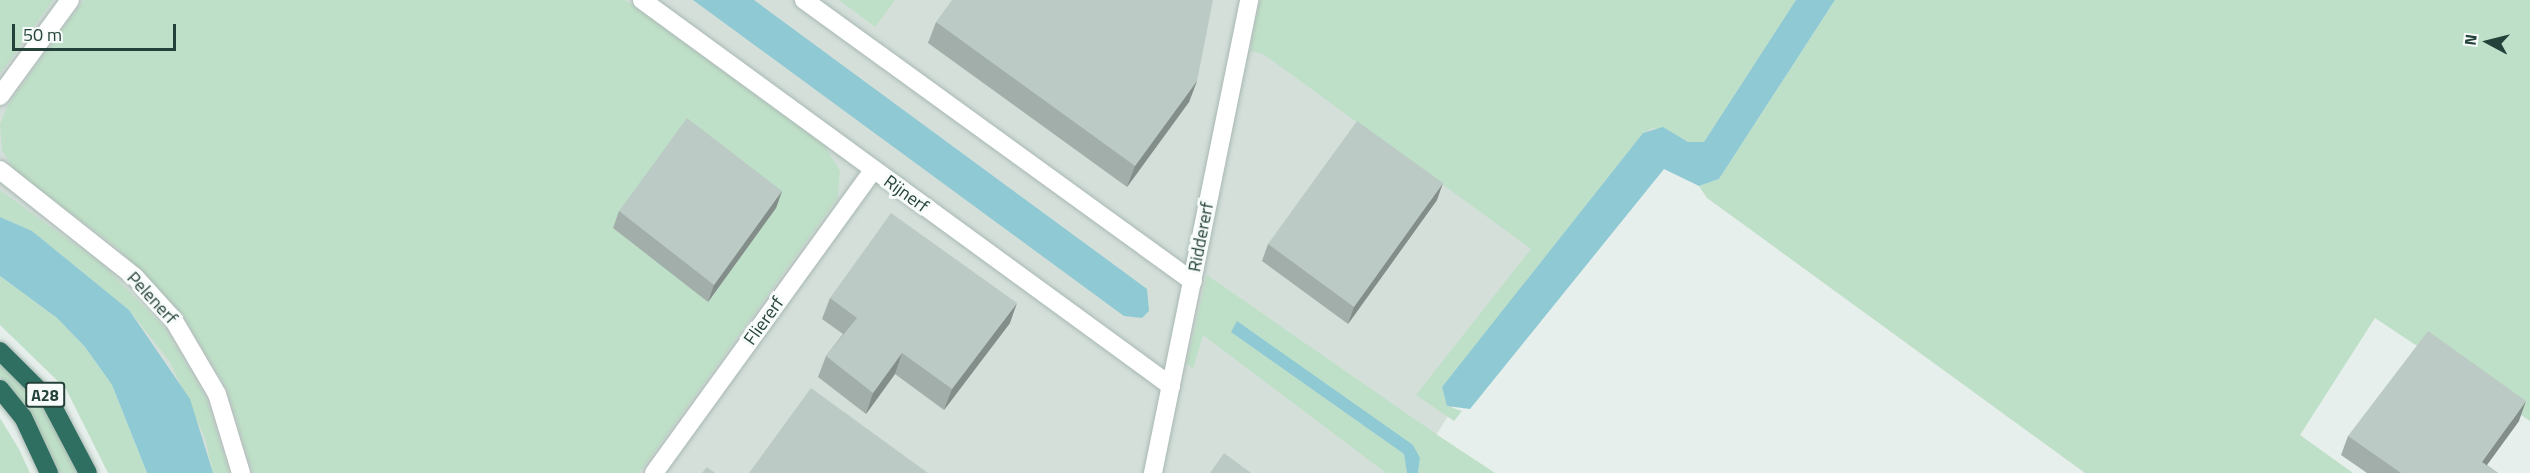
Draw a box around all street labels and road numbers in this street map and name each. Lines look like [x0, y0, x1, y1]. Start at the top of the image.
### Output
street label: Rijnerf [879, 171, 933, 217]
street label: Riddererf [1184, 200, 1218, 274]
street label: Pelenerf [122, 267, 182, 329]
street label: Fliererf [739, 293, 789, 349]
road number: A28 [24, 382, 66, 408]

